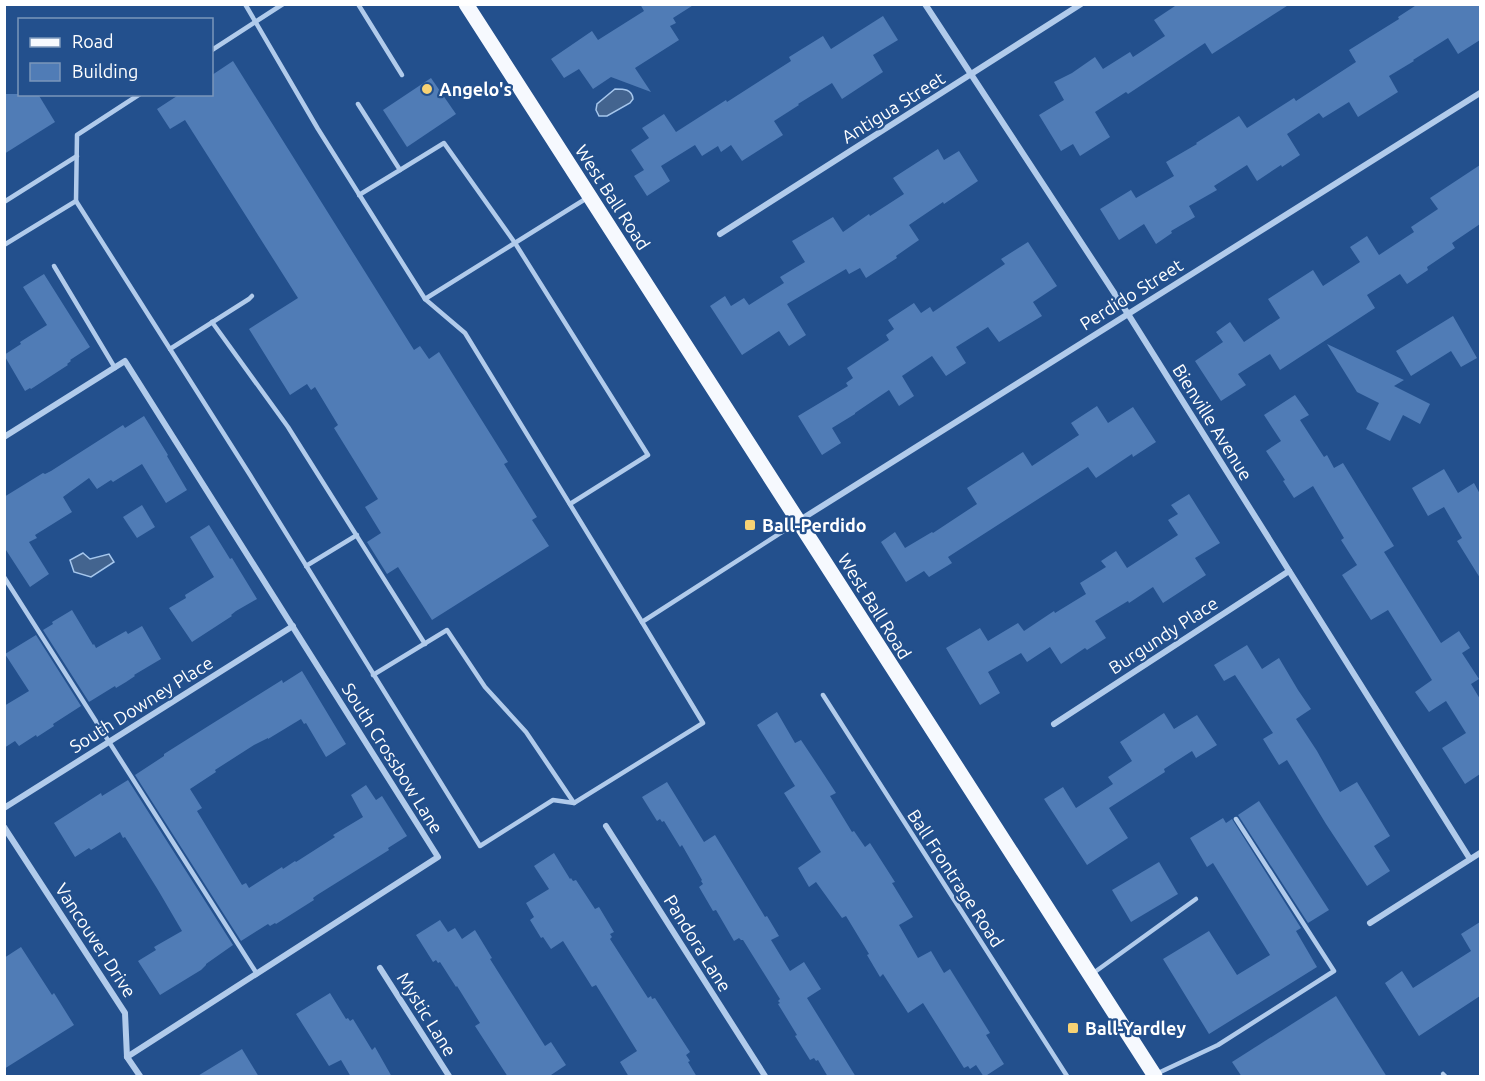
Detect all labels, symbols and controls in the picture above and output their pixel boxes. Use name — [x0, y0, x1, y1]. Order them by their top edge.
legend — [18, 18, 213, 96]
text: Road — [72, 31, 114, 51]
text: Building — [72, 61, 138, 81]
street label: Antigua Street — [838, 67, 948, 147]
place label: Angelo's — [439, 79, 512, 99]
marker: Angelo's — [420, 82, 434, 96]
street label: West Ball Road — [572, 141, 654, 253]
street label: Perdido Street — [1076, 254, 1186, 334]
street label: Bienville Avenue — [1169, 360, 1257, 484]
place label: Ball-Perdido — [762, 515, 867, 535]
marker: Ball-Perdido — [743, 518, 757, 532]
street label: West Ball Road — [834, 549, 916, 663]
street label: Burgundy Place — [1105, 592, 1221, 678]
street label: South Downey Place — [66, 652, 216, 756]
street label: South Crossbow Lane — [339, 679, 447, 837]
street label: Ball Frontrage Road — [904, 805, 1008, 951]
street label: Vancouver Drive — [52, 879, 140, 1001]
street label: Pandora Lane — [660, 891, 736, 995]
street label: Mystic Lane — [393, 969, 461, 1059]
place label: Ball-Yardley — [1085, 1018, 1186, 1038]
marker: Ball-Yardley — [1066, 1021, 1080, 1035]

